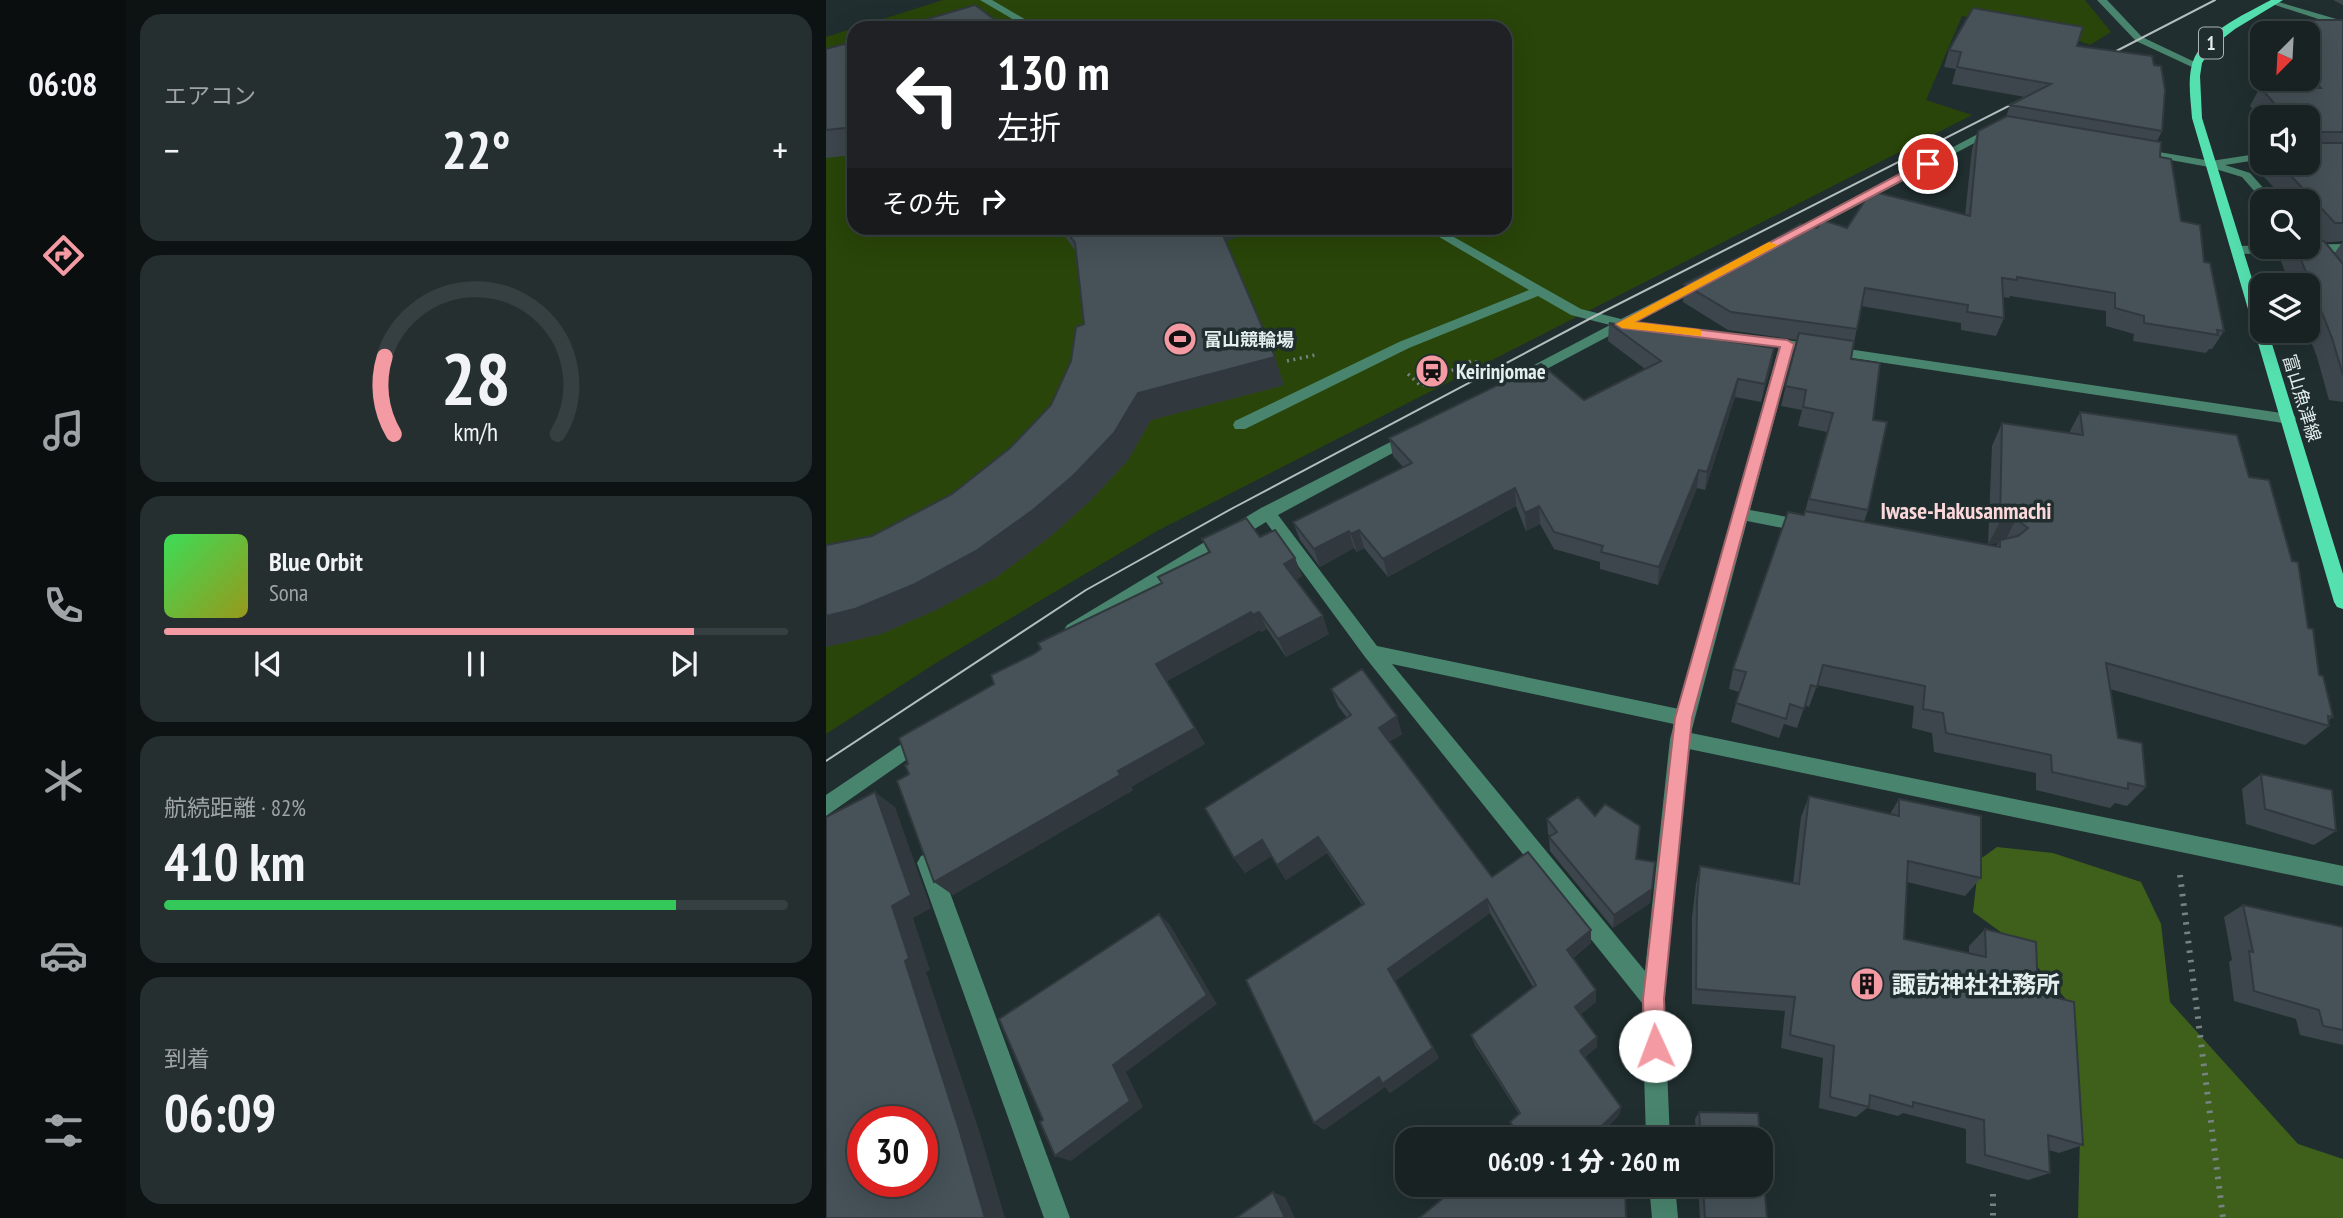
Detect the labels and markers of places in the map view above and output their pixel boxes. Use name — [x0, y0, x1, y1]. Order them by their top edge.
pin — [1898, 134, 1958, 194]
sports icon: 富山競輪場 — [1161, 320, 1199, 358]
place label: 富山競輪場 — [1204, 328, 1294, 351]
station icon: Keirinjomae — [1413, 352, 1451, 390]
place label: Keirinjomae — [1456, 358, 1546, 385]
building icon: 諏訪神社社務所 — [1848, 965, 1886, 1003]
place label: 諏訪神社社務所 — [1892, 969, 2060, 1000]

